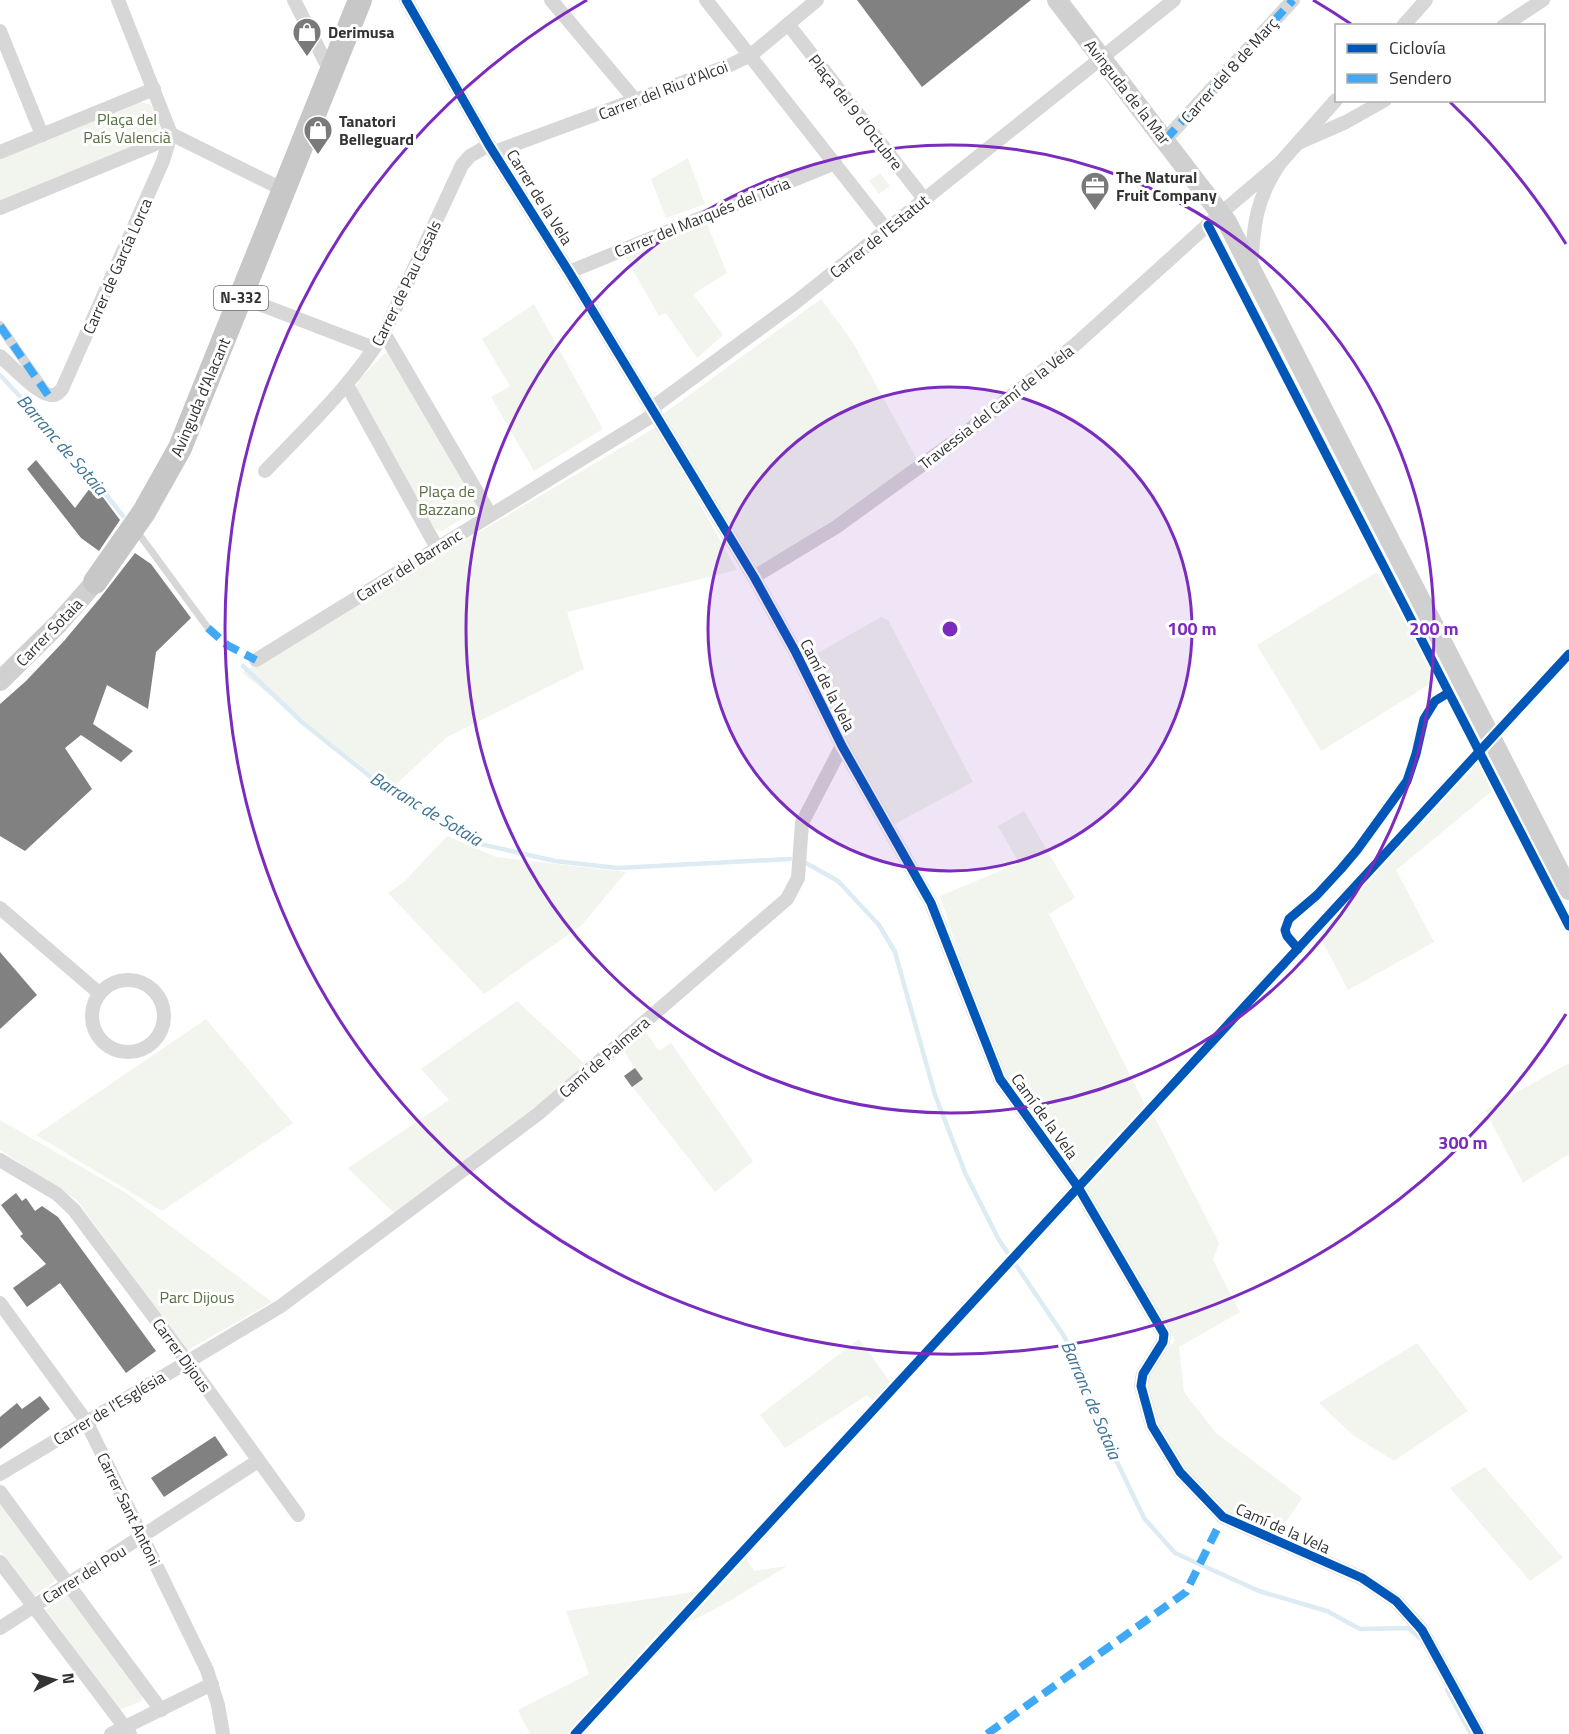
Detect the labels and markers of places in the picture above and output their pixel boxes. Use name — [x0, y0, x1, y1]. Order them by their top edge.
shop icon: Derimusa — [291, 16, 323, 58]
place label: Derimusa — [328, 20, 394, 44]
place label: Tanatori Belleguard — [339, 109, 414, 151]
shop icon: Tanatori Belleguard — [302, 114, 334, 156]
place label: The Natural Fruit Company — [1116, 165, 1217, 207]
office icon: The Natural Fruit Company — [1079, 170, 1111, 212]
centre of rings — [940, 619, 960, 639]

